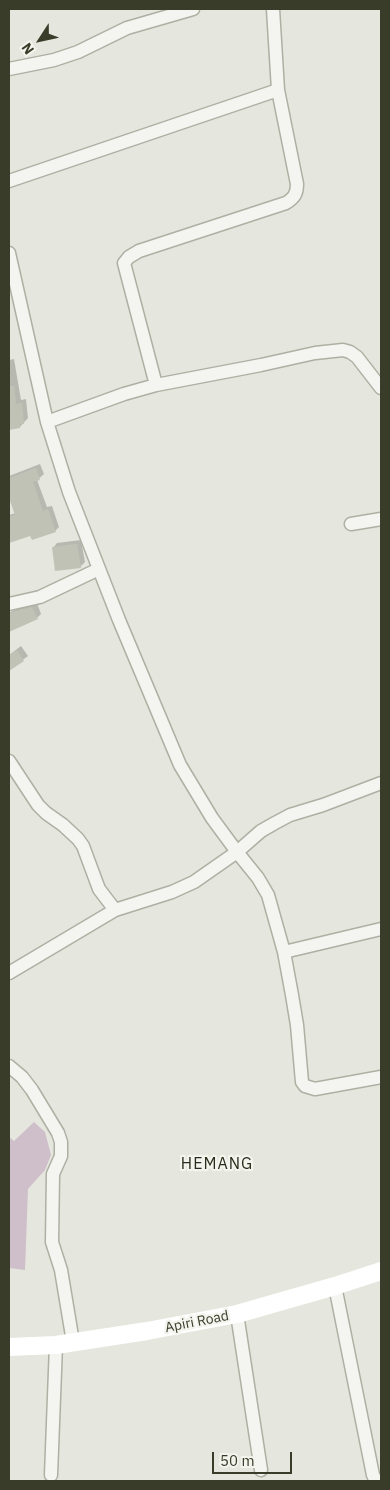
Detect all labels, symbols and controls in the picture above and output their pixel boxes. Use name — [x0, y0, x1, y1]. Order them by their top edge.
north arrow — [15, 15, 65, 65]
text: N — [17, 39, 38, 58]
district label: HEMANG — [180, 1154, 254, 1174]
street label: Apiri Road — [164, 1308, 230, 1336]
scale bar — [215, 1442, 295, 1474]
text: 50 m — [220, 1451, 255, 1470]

